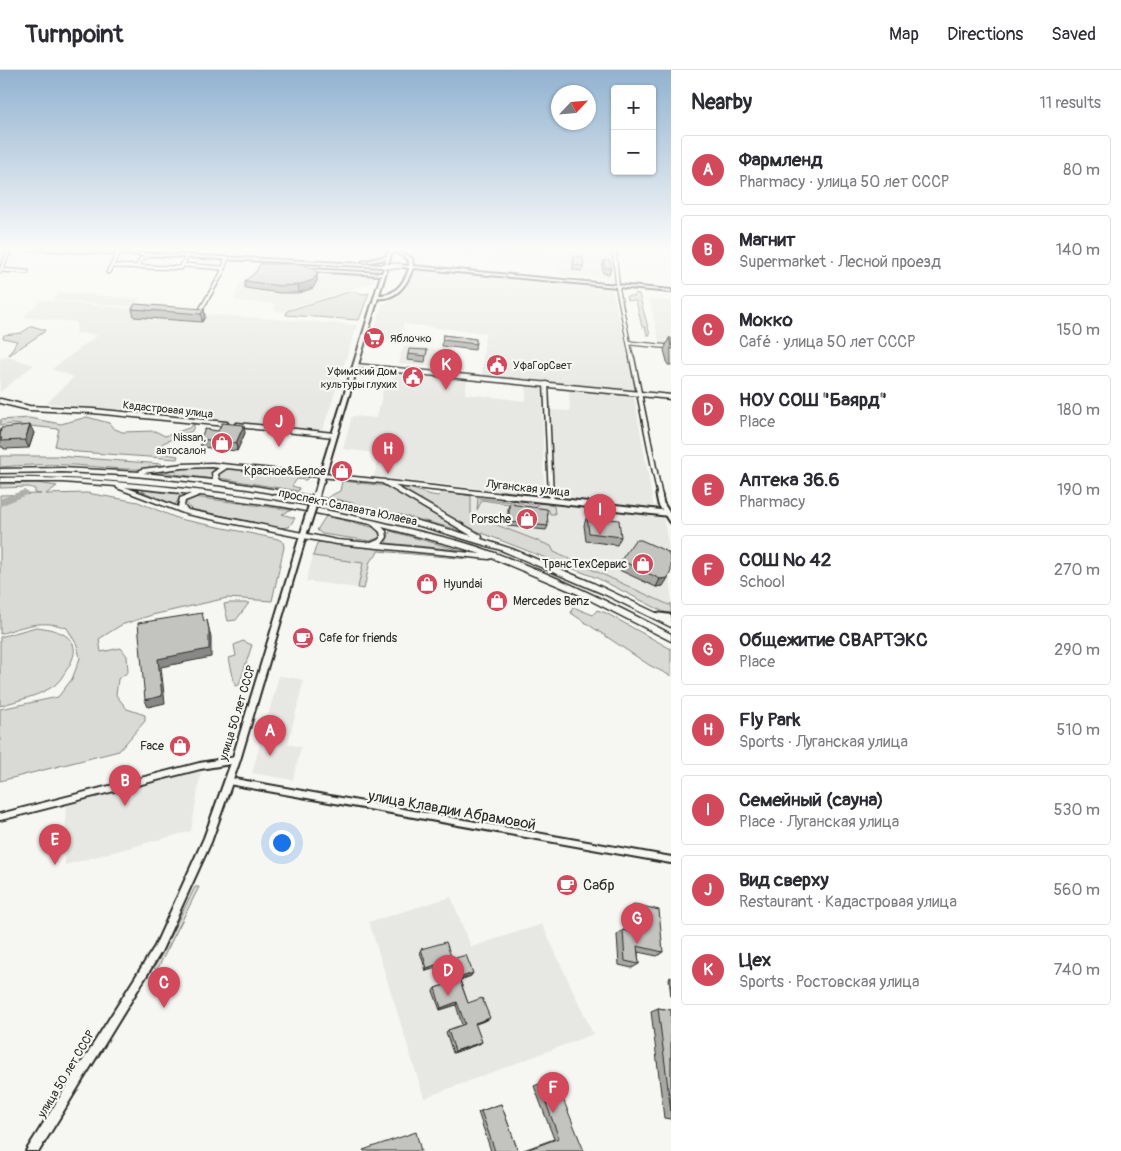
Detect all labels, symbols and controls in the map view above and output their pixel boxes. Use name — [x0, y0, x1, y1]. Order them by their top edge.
text: Turnpoint — [25, 20, 123, 49]
text: Map — [889, 23, 919, 46]
text: Directions — [947, 23, 1023, 46]
text: Saved — [1051, 23, 1096, 46]
north arrow — [551, 85, 596, 130]
map controls — [611, 85, 656, 175]
button: + — [611, 85, 656, 130]
text: Nearby — [691, 89, 752, 116]
text: 11 results — [1039, 93, 1101, 113]
button: − — [611, 130, 656, 175]
text: Фармленд — [739, 148, 822, 172]
text: A — [703, 160, 713, 180]
text: 80 m — [1063, 160, 1100, 180]
text: Pharmacy · улица 50 лет СССР — [739, 172, 949, 192]
text: Магнит — [739, 228, 795, 252]
text: B — [703, 240, 713, 260]
text: 140 m — [1056, 240, 1100, 260]
text: Supermarket · Лесной проезд — [739, 252, 941, 272]
text: Мокко — [739, 308, 793, 332]
text: C — [703, 320, 713, 340]
text: 150 m — [1056, 320, 1100, 340]
supermarket icon: Яблочко — [362, 326, 386, 350]
place label: Яблочко — [390, 332, 432, 345]
text: Café · улица 50 лет СССР — [739, 332, 915, 352]
pin: K — [430, 349, 462, 390]
public building icon: УфаГорСвет — [485, 353, 509, 377]
place label: УфаГорСвет — [513, 359, 572, 372]
place label: Уфимский Дом культуры глухих — [321, 365, 397, 391]
public building icon: Уфимский Дом культуры глухих — [401, 365, 425, 389]
text: НОУ СОШ "Баярд" — [739, 388, 887, 412]
street label: Кадастровая улица — [122, 398, 214, 421]
text: D — [703, 400, 713, 420]
text: 180 m — [1057, 400, 1100, 420]
pin: J — [263, 406, 295, 447]
text: Place — [739, 412, 775, 432]
place label: Nissan, автосалон — [156, 431, 206, 457]
shop icon: Nissan, автосалон — [210, 431, 234, 455]
pin: H — [372, 433, 404, 474]
shop icon: Красное&Белое — [330, 459, 354, 483]
place label: Красное&Белое — [244, 464, 326, 479]
text: Аптека 36.6 — [739, 468, 840, 492]
street label: Луганская улица — [484, 477, 571, 500]
text: E — [704, 480, 712, 500]
text: 190 m — [1057, 480, 1100, 500]
street label: проспект Салавата Юлаева — [277, 485, 419, 530]
text: Pharmacy — [739, 492, 805, 512]
pin: I — [584, 494, 616, 535]
shop icon: Porsche — [515, 507, 539, 531]
place label: Porsche — [471, 512, 511, 527]
text: СОШ № 42 — [739, 548, 831, 572]
shop icon: ТрансТехСервис — [631, 552, 655, 576]
place label: ТрансТехСервис — [542, 557, 627, 572]
text: F — [703, 560, 713, 580]
text: 270 m — [1054, 560, 1100, 580]
shop icon: Hyundai — [415, 572, 439, 596]
text: School — [739, 572, 785, 592]
place label: Hyundai — [443, 577, 482, 592]
shop icon: Mercedes Benz — [485, 589, 509, 613]
place label: Mercedes Benz — [513, 594, 589, 609]
cafe icon: Cafe for friends — [291, 626, 315, 650]
text: Общежитие СВАРТЭКС — [739, 628, 928, 652]
place label: Cafe for friends — [319, 631, 398, 646]
text: G — [703, 640, 713, 660]
text: 290 m — [1054, 640, 1100, 660]
text: Place — [739, 652, 775, 672]
street label: улица 50 лет СССР — [216, 664, 259, 764]
text: Fly Park — [739, 708, 800, 732]
pin: A — [254, 715, 286, 756]
text: H — [703, 720, 713, 740]
text: 510 m — [1056, 720, 1100, 740]
text: Sports · Луганская улица — [739, 732, 908, 752]
shop icon: Face — [168, 734, 192, 758]
place label: Face — [140, 739, 164, 754]
pin: B — [109, 765, 141, 806]
street label: улица Клавдии Абрамовой — [366, 786, 537, 835]
text: Семейный (сауна) — [739, 788, 884, 812]
text: I — [706, 800, 710, 820]
text: 530 m — [1054, 800, 1100, 820]
text: Place · Луганская улица — [739, 812, 899, 832]
pin: E — [39, 824, 71, 865]
your location — [269, 830, 295, 856]
text: Вид сверху — [739, 868, 829, 892]
cafe icon: Сабр — [555, 873, 579, 897]
place label: Сабр — [583, 876, 614, 895]
text: J — [704, 880, 712, 900]
text: 560 m — [1053, 880, 1100, 900]
text: Restaurant · Кадастровая улица — [739, 892, 957, 912]
pin: G — [621, 903, 653, 944]
text: Цех — [739, 948, 771, 972]
pin: D — [432, 955, 464, 996]
text: K — [703, 960, 713, 980]
text: 740 m — [1054, 960, 1100, 980]
pin: C — [148, 967, 180, 1008]
text: Sports · Ростовская улица — [739, 972, 919, 992]
street label: улица 50 лет СССР — [34, 1028, 98, 1121]
pin: F — [537, 1072, 569, 1113]

